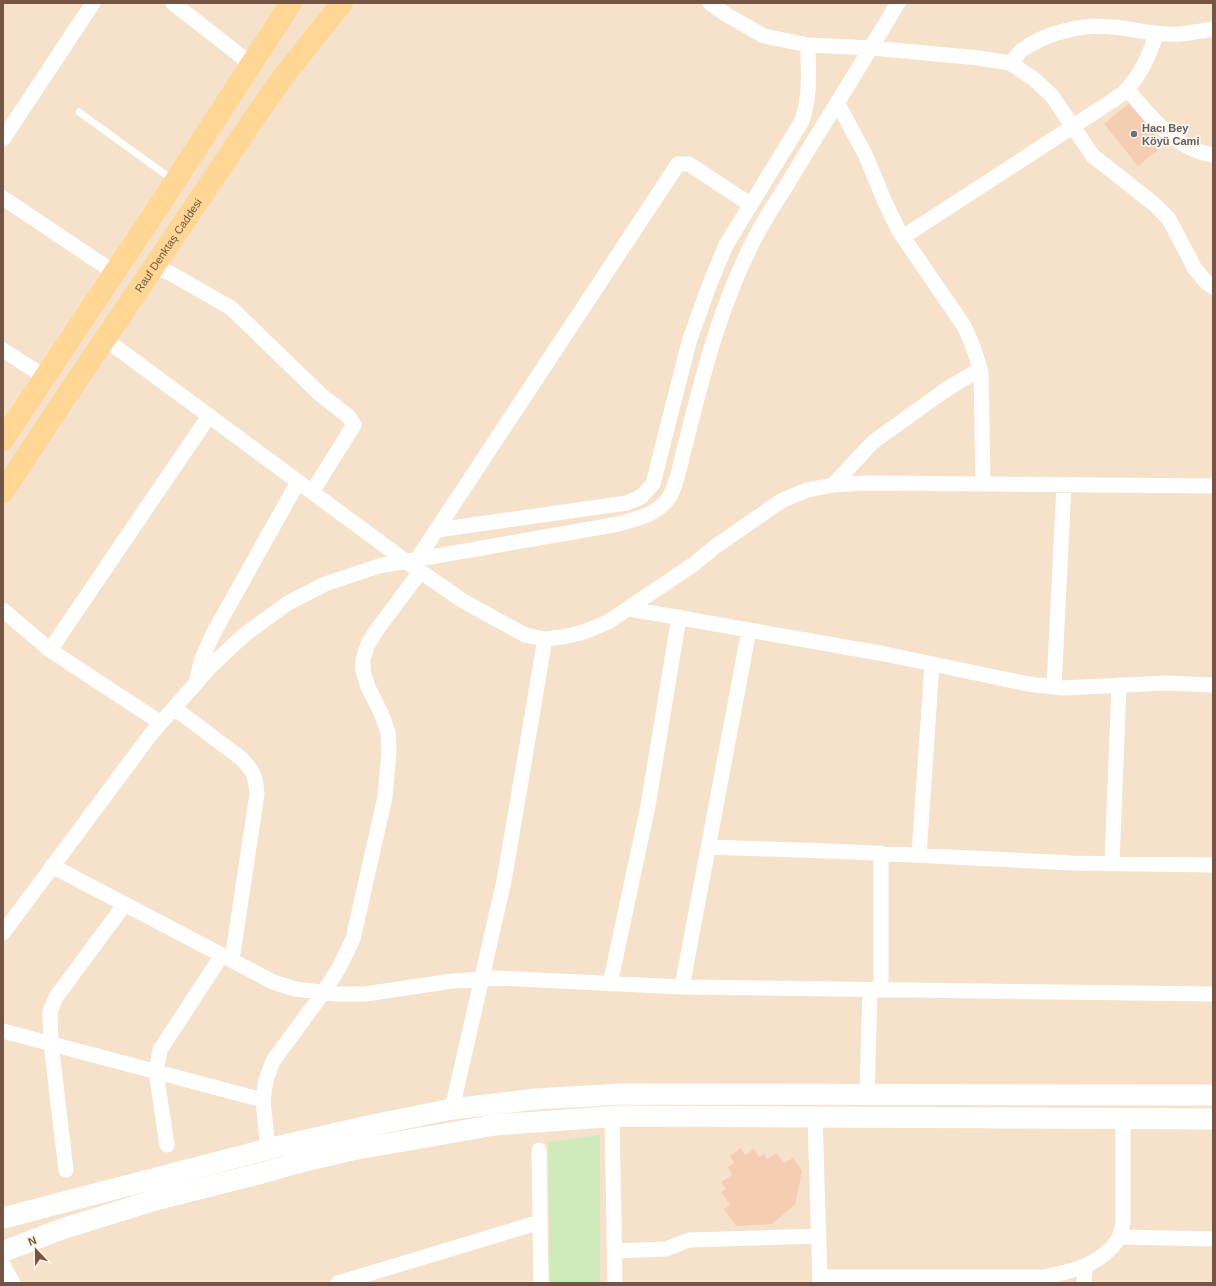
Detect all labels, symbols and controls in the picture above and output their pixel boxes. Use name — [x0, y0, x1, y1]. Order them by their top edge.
place label: Hacı Bey Köyü Cami — [1142, 122, 1199, 147]
marker: Hacı Bey Köyü Cami — [1129, 129, 1139, 139]
street label: Rauf Denktaş Caddesi — [132, 196, 204, 294]
north arrow — [16, 1230, 56, 1270]
text: N — [26, 1234, 38, 1248]

